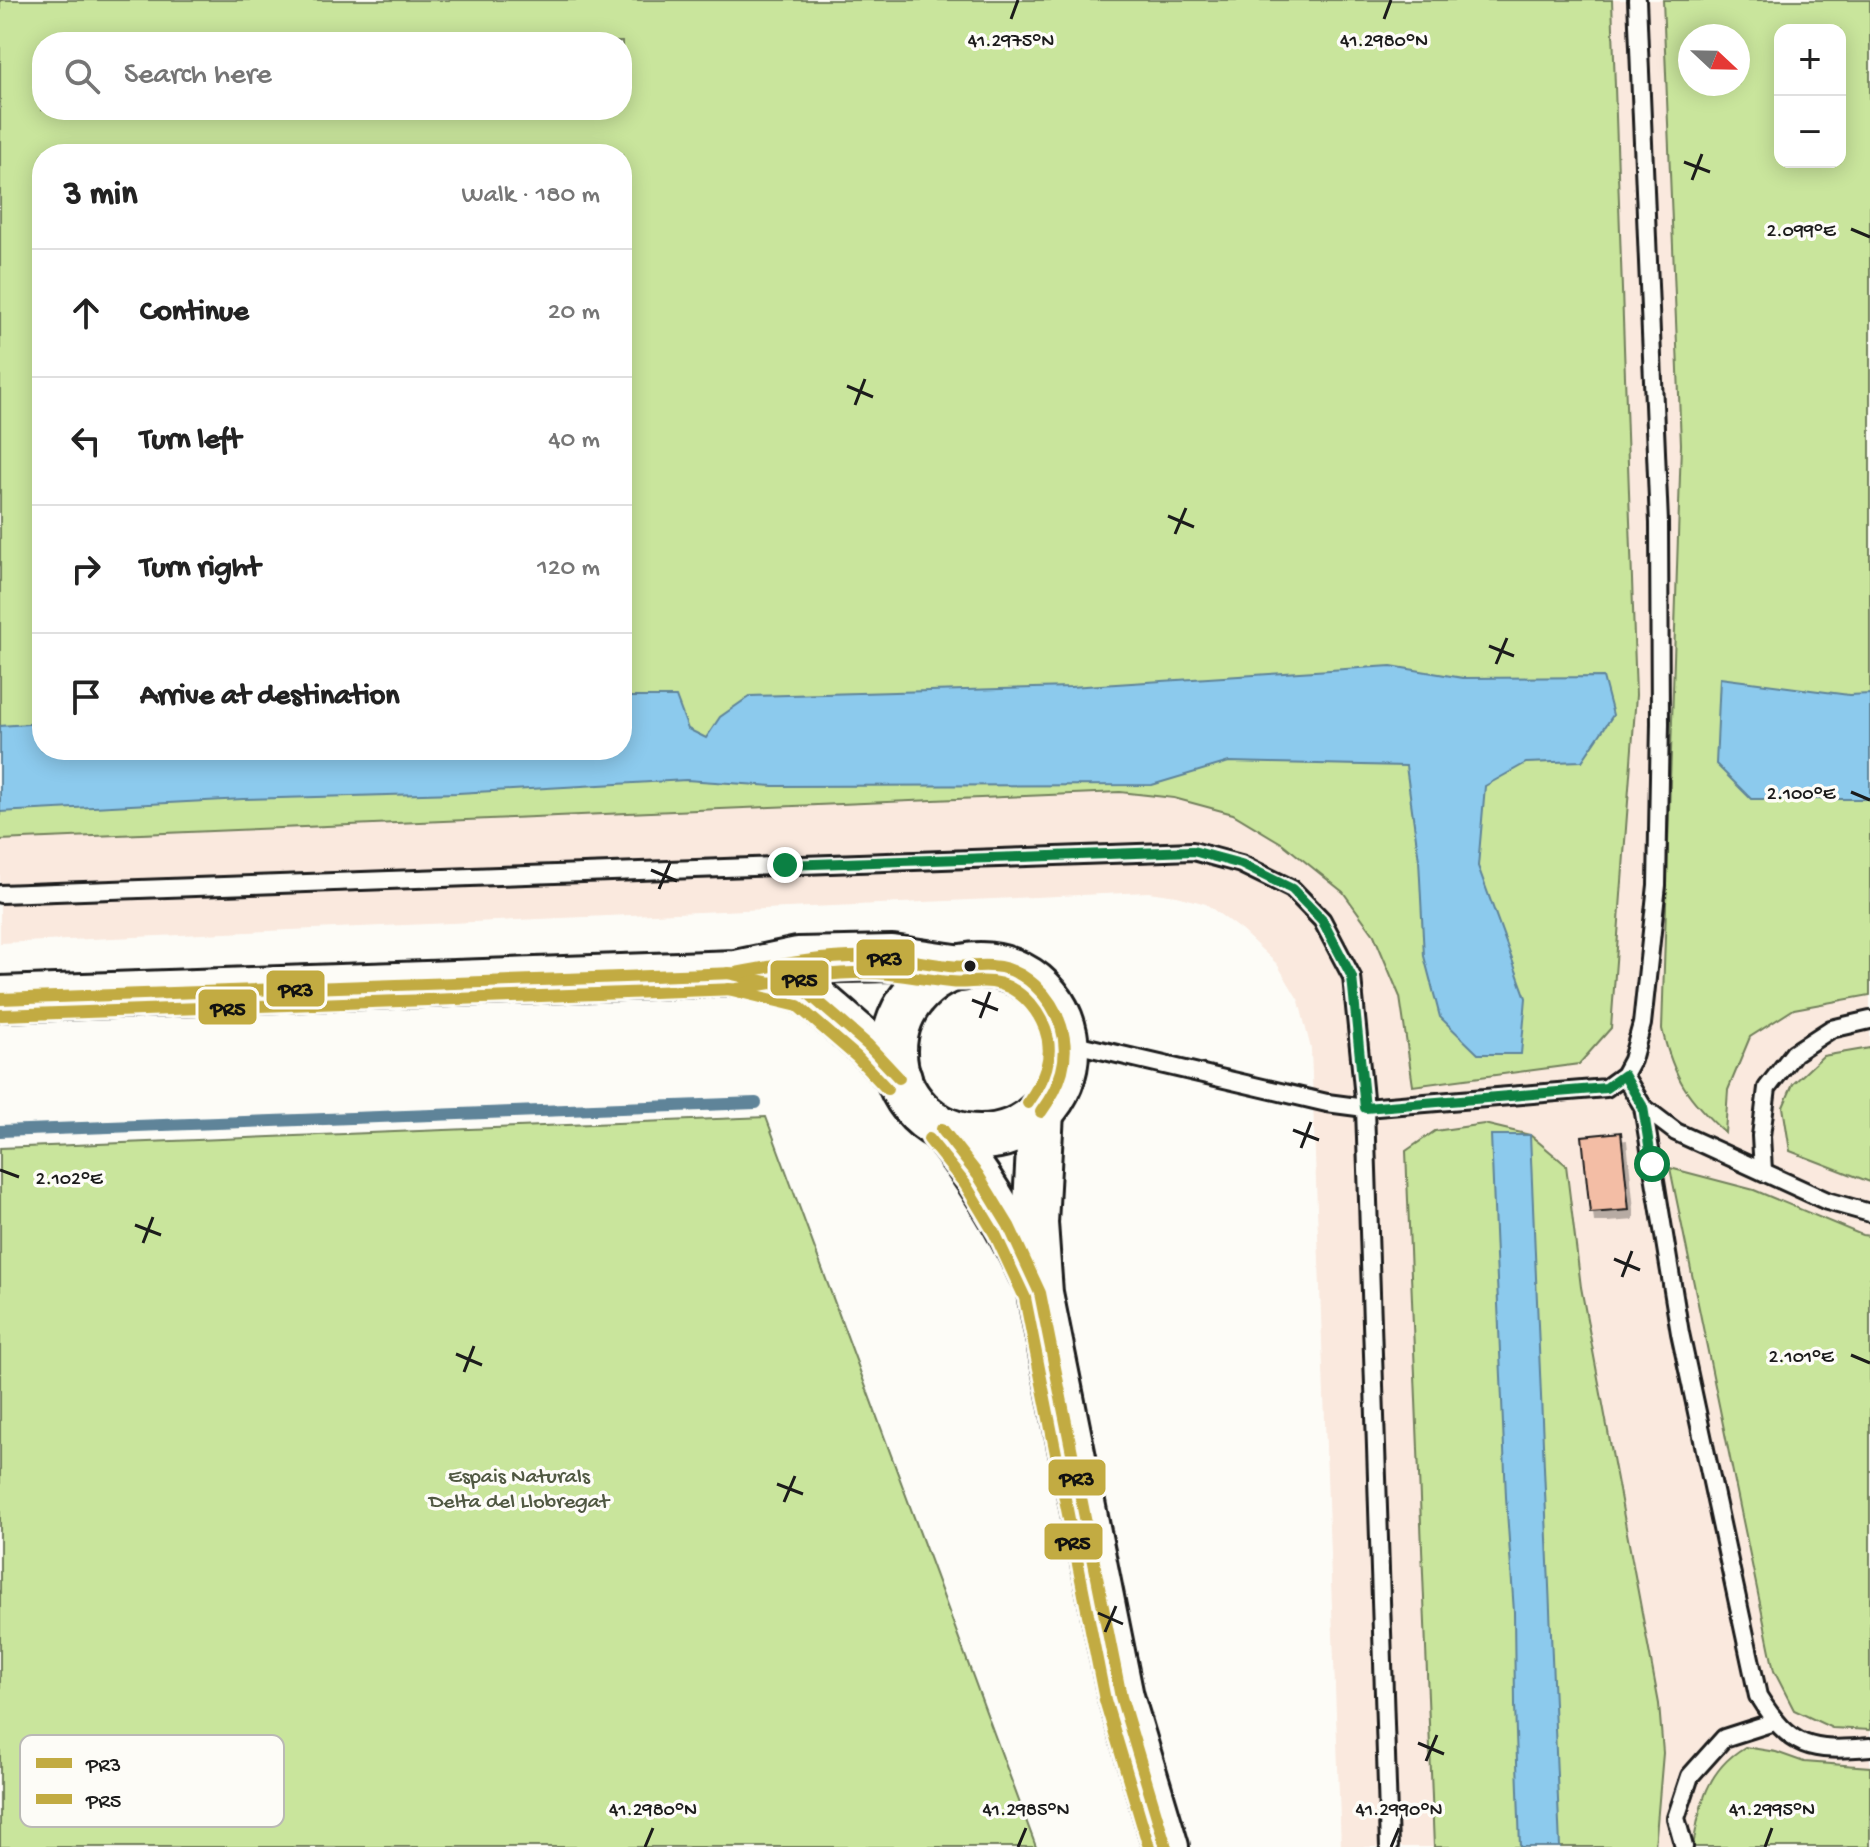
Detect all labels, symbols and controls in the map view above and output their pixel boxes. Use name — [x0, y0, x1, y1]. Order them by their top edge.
north arrow — [1678, 24, 1750, 96]
map controls — [1774, 24, 1846, 168]
button: + — [1774, 24, 1846, 96]
text: 41.2975°N — [968, 31, 1054, 54]
text: 41.2980°N — [1340, 31, 1428, 54]
search box — [32, 32, 632, 120]
icon: search — [60, 54, 104, 98]
text: Search here — [124, 59, 272, 94]
button: − — [1774, 96, 1846, 168]
text: 3 min — [64, 176, 137, 216]
text: Walk · 180 m — [462, 181, 600, 212]
text: 2.099°E — [1767, 221, 1837, 244]
icon: ahead — [64, 291, 108, 335]
text: Continue — [140, 296, 249, 331]
text: 20 m — [548, 298, 600, 329]
icon: left — [64, 419, 108, 463]
text: Turn left — [140, 424, 241, 459]
text: 40 m — [548, 426, 600, 457]
icon: right — [64, 547, 108, 591]
text: Turn right — [140, 552, 260, 587]
text: 120 m — [537, 554, 600, 585]
icon: arrive — [64, 675, 108, 719]
text: Arrive at destination — [140, 680, 400, 715]
text: 2.100°E — [1767, 784, 1837, 807]
route end — [767, 847, 803, 883]
line badge: PR3 — [855, 938, 916, 977]
text: PR3 — [866, 948, 903, 974]
unlabelled marker — [962, 958, 978, 974]
line badge: PR5 — [769, 959, 830, 997]
line badge: PR3 — [265, 969, 326, 1008]
text: PR5 — [781, 969, 818, 995]
text: PR3 — [277, 979, 314, 1005]
line badge: PR5 — [197, 988, 258, 1026]
text: PR5 — [209, 998, 246, 1024]
route start — [1634, 1146, 1670, 1182]
text: 2.102°E — [36, 1169, 104, 1192]
text: 2.101°E — [1768, 1347, 1835, 1370]
line badge: PR3 — [1047, 1458, 1107, 1497]
park label: Espais Naturals Delta del Llobregat — [427, 1465, 611, 1516]
text: PR3 — [1058, 1468, 1095, 1494]
line badge: PR5 — [1043, 1522, 1104, 1561]
text: PR5 — [1054, 1532, 1091, 1558]
legend — [20, 1735, 284, 1827]
text: PR3 — [85, 1754, 121, 1780]
text: PR5 — [85, 1790, 121, 1816]
text: 41.2980°N — [609, 1800, 697, 1823]
text: 41.2985°N — [982, 1800, 1070, 1823]
text: 41.2990°N — [1355, 1800, 1443, 1823]
text: 41.2995°N — [1729, 1800, 1815, 1823]

